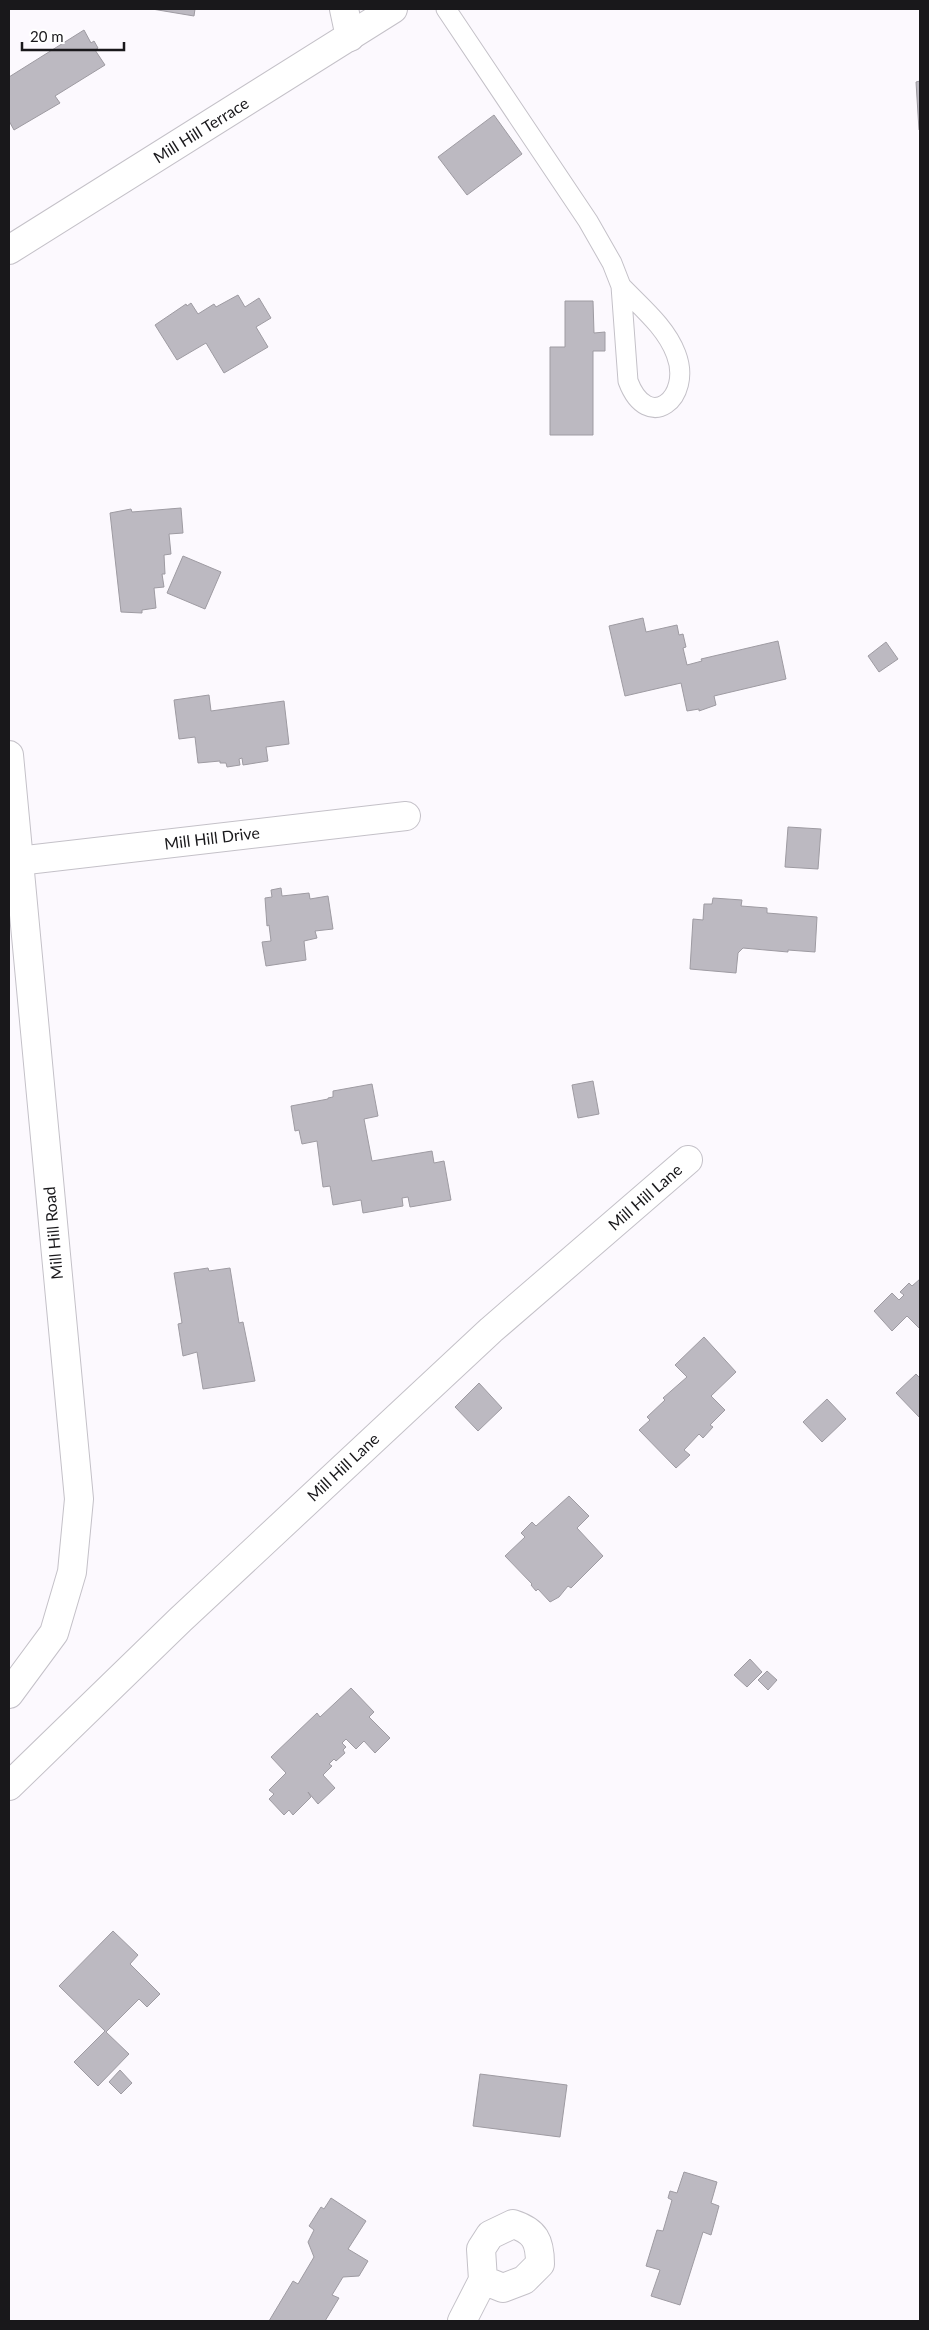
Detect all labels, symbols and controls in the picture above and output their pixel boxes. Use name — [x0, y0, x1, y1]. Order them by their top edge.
scale bar — [22, 20, 125, 52]
text: 20 m — [30, 27, 64, 45]
street label: Mill Hill Terrace — [150, 93, 252, 166]
street label: Mill Hill Drive — [163, 822, 261, 853]
street label: Mill Hill Lane — [604, 1159, 685, 1234]
street label: Mill Hill Road — [39, 1186, 66, 1280]
street label: Mill Hill Lane — [303, 1429, 383, 1505]

